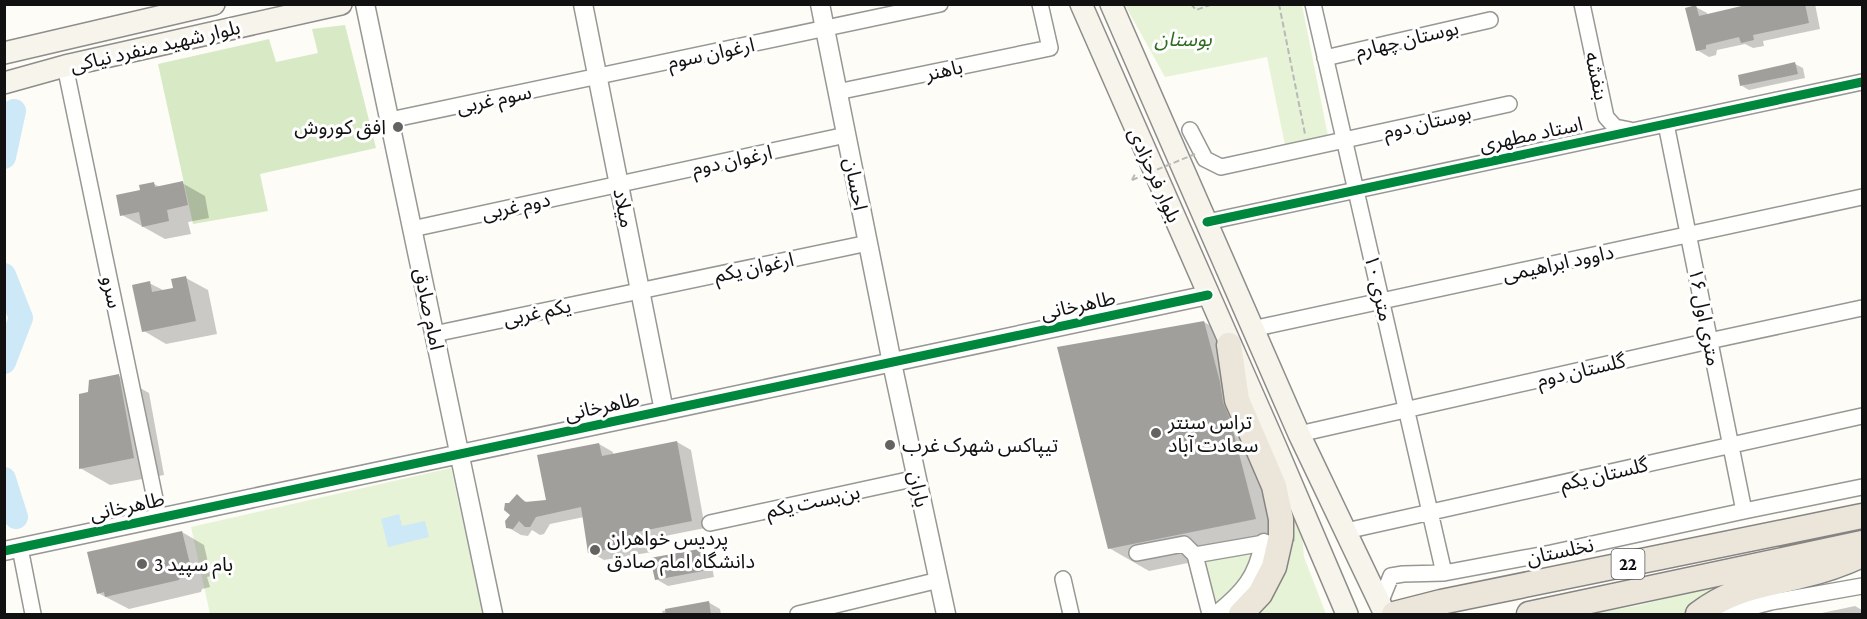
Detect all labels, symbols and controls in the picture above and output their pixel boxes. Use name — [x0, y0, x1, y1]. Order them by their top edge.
street label: بلوار شهید منفرد نیاکی — [68, 16, 242, 77]
street label: بوستان چهارم — [1353, 16, 1462, 65]
park label: بوستان — [1154, 28, 1212, 51]
street label: ارغوان سوم — [666, 33, 757, 77]
street label: بنفشه — [1581, 50, 1613, 102]
street label: باهنر — [922, 55, 965, 86]
street label: سوم غربی — [455, 80, 534, 122]
street label: بوستان دوم — [1381, 101, 1474, 147]
street label: استاد مطهری — [1477, 112, 1585, 157]
place label: افق کوروش — [294, 116, 386, 140]
marker: افق کوروش — [391, 120, 405, 134]
street label: بلوار فرحزادی — [1123, 124, 1186, 226]
street label: ارغوان دوم — [690, 141, 775, 183]
street label: احسان — [839, 156, 872, 212]
street label: میلاد — [609, 187, 639, 229]
street label: دوم غربی — [480, 188, 553, 228]
street label: داوود ابراهیمی — [1500, 240, 1616, 286]
street label: ارغوان یکم — [712, 248, 797, 290]
street label: ۱۰ متری — [1360, 253, 1397, 324]
street label: امام صادق — [406, 266, 448, 353]
street label: ۱۶ متری اول — [1684, 266, 1725, 368]
street label: سرو — [97, 274, 126, 310]
street label: طاهرخانی — [1039, 286, 1118, 325]
street label: یکم غربی — [501, 294, 574, 334]
street label: گلستان دوم — [1535, 349, 1629, 395]
street label: طاهرخانی — [563, 387, 642, 426]
place label: تراس سنتر سعادت آباد — [1167, 411, 1259, 456]
marker: تراس سنتر سعادت آباد — [1149, 426, 1163, 440]
place label: تیپاکس شهرک غرب — [902, 434, 1058, 458]
marker: تیپاکس شهرک غرب — [883, 438, 897, 452]
street label: گلستان یکم — [1558, 453, 1652, 499]
street label: باران — [903, 469, 934, 509]
street label: بن‌بست یکم — [764, 480, 863, 526]
street label: طاهرخانی — [88, 487, 167, 526]
place label: پردیس خواهران دانشگاه امام صادق — [607, 527, 755, 576]
street label: نخلستان — [1524, 533, 1596, 570]
marker: پردیس خواهران دانشگاه امام صادق — [588, 543, 602, 557]
road number: 22 — [1612, 549, 1644, 579]
place label: بام سپید 3 — [154, 553, 233, 579]
marker: بام سپید 3 — [135, 557, 149, 571]

